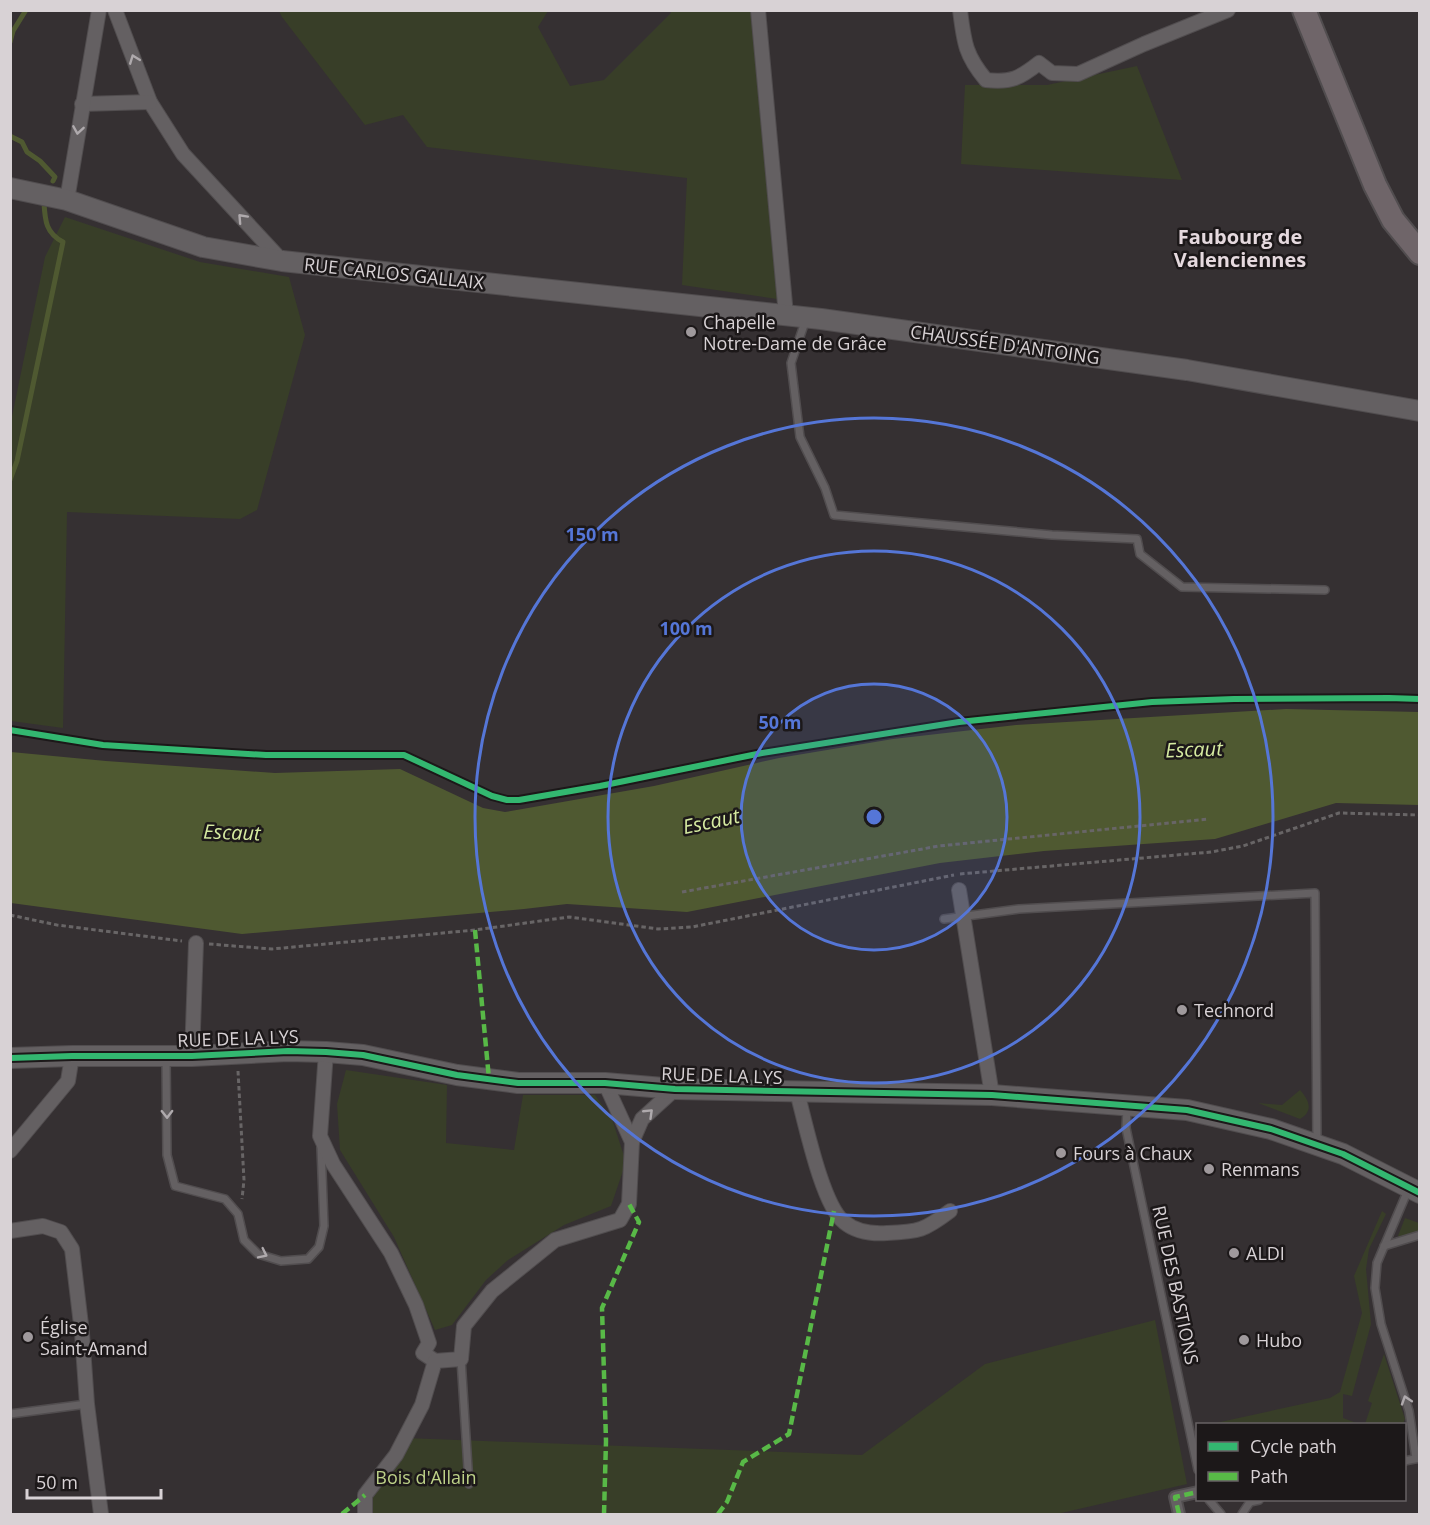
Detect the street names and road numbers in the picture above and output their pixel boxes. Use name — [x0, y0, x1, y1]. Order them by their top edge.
street label: RUE CARLOS GALLAIX — [303, 252, 486, 294]
street label: CHAUSSÉE D'ANTOING — [909, 319, 1101, 369]
street label: RUE DE LA LYS — [177, 1024, 299, 1052]
street label: RUE DE LA LYS — [661, 1061, 783, 1089]
street label: RUE DES BASTIONS — [1147, 1203, 1205, 1367]

